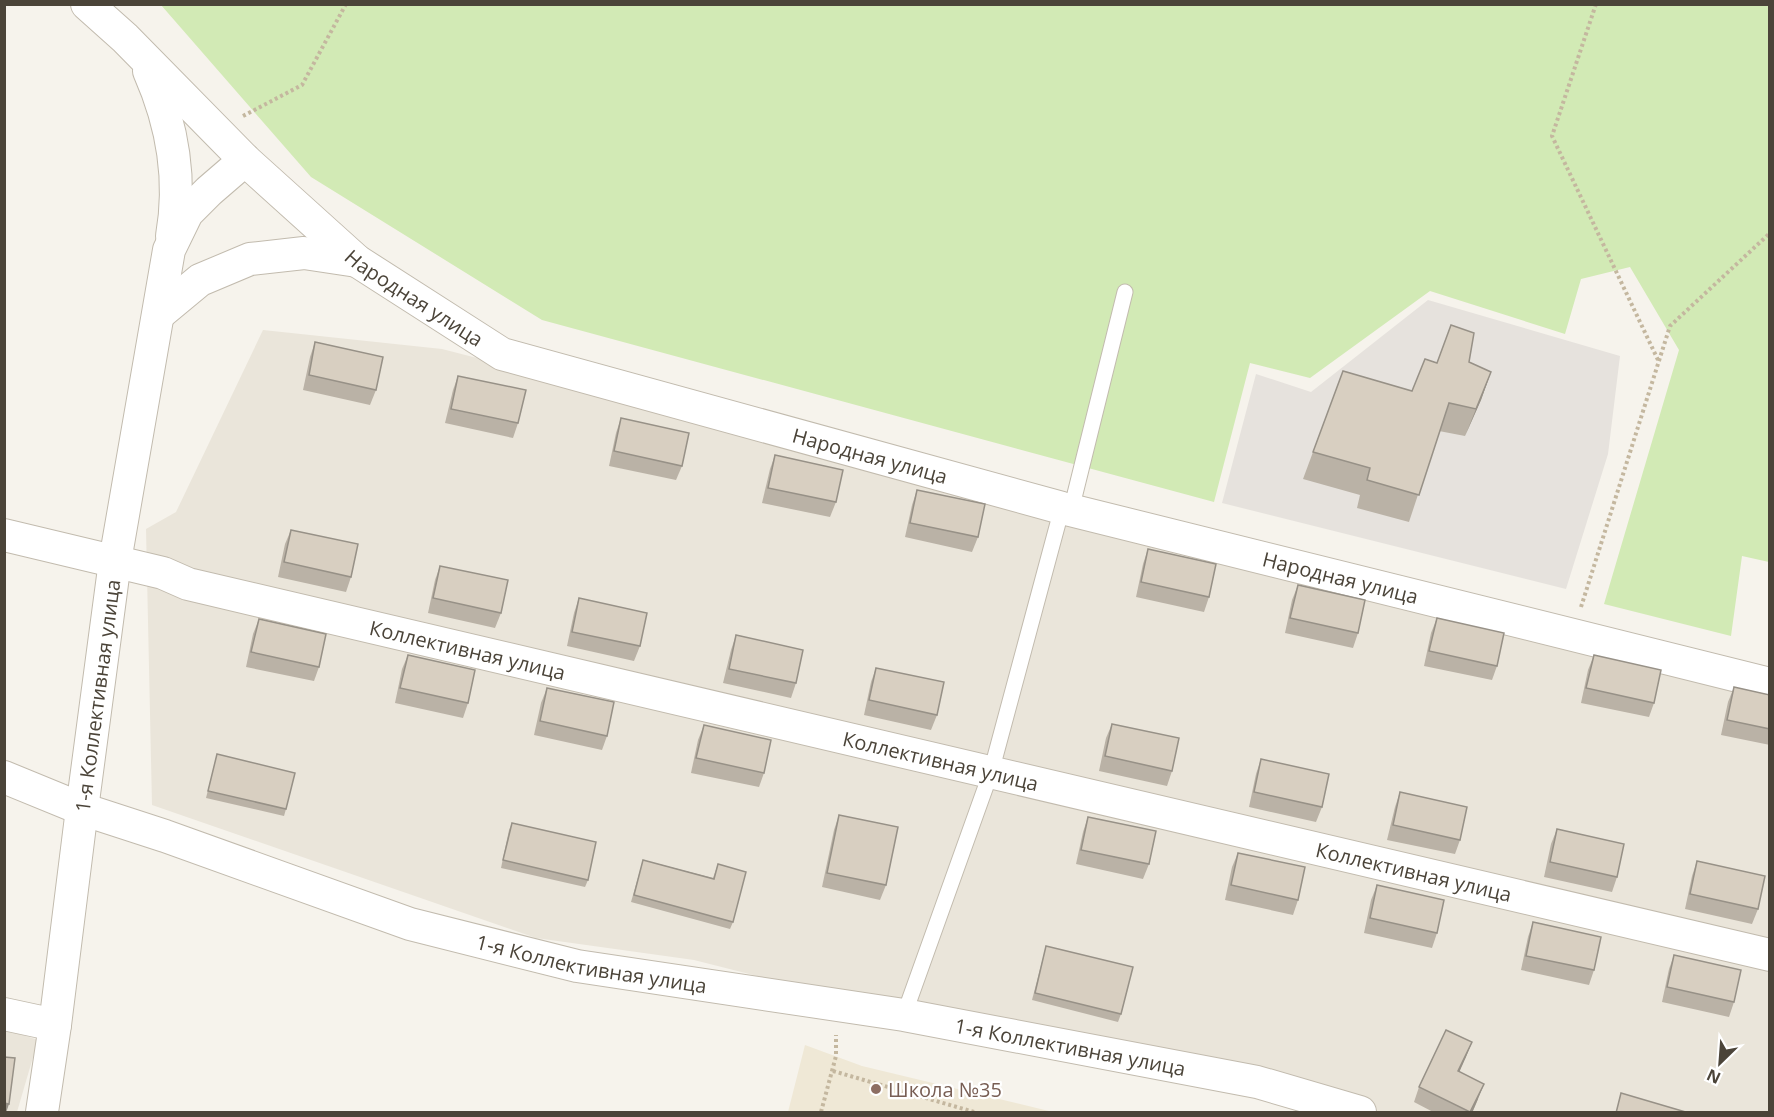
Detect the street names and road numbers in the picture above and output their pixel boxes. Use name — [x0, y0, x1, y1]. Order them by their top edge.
street label: Народная улица — [339, 243, 489, 352]
street label: Народная улица — [790, 421, 951, 489]
street label: Народная улица — [1260, 545, 1421, 610]
street label: 1-я Коллективная улица — [68, 578, 126, 814]
street label: Коллективная улица — [367, 614, 568, 686]
street label: Коллективная улица — [840, 725, 1041, 797]
street label: Коллективная улица — [1313, 835, 1515, 908]
street label: 1-я Коллективная улица — [474, 928, 709, 999]
street label: 1-я Коллективная улица — [953, 1011, 1188, 1082]

